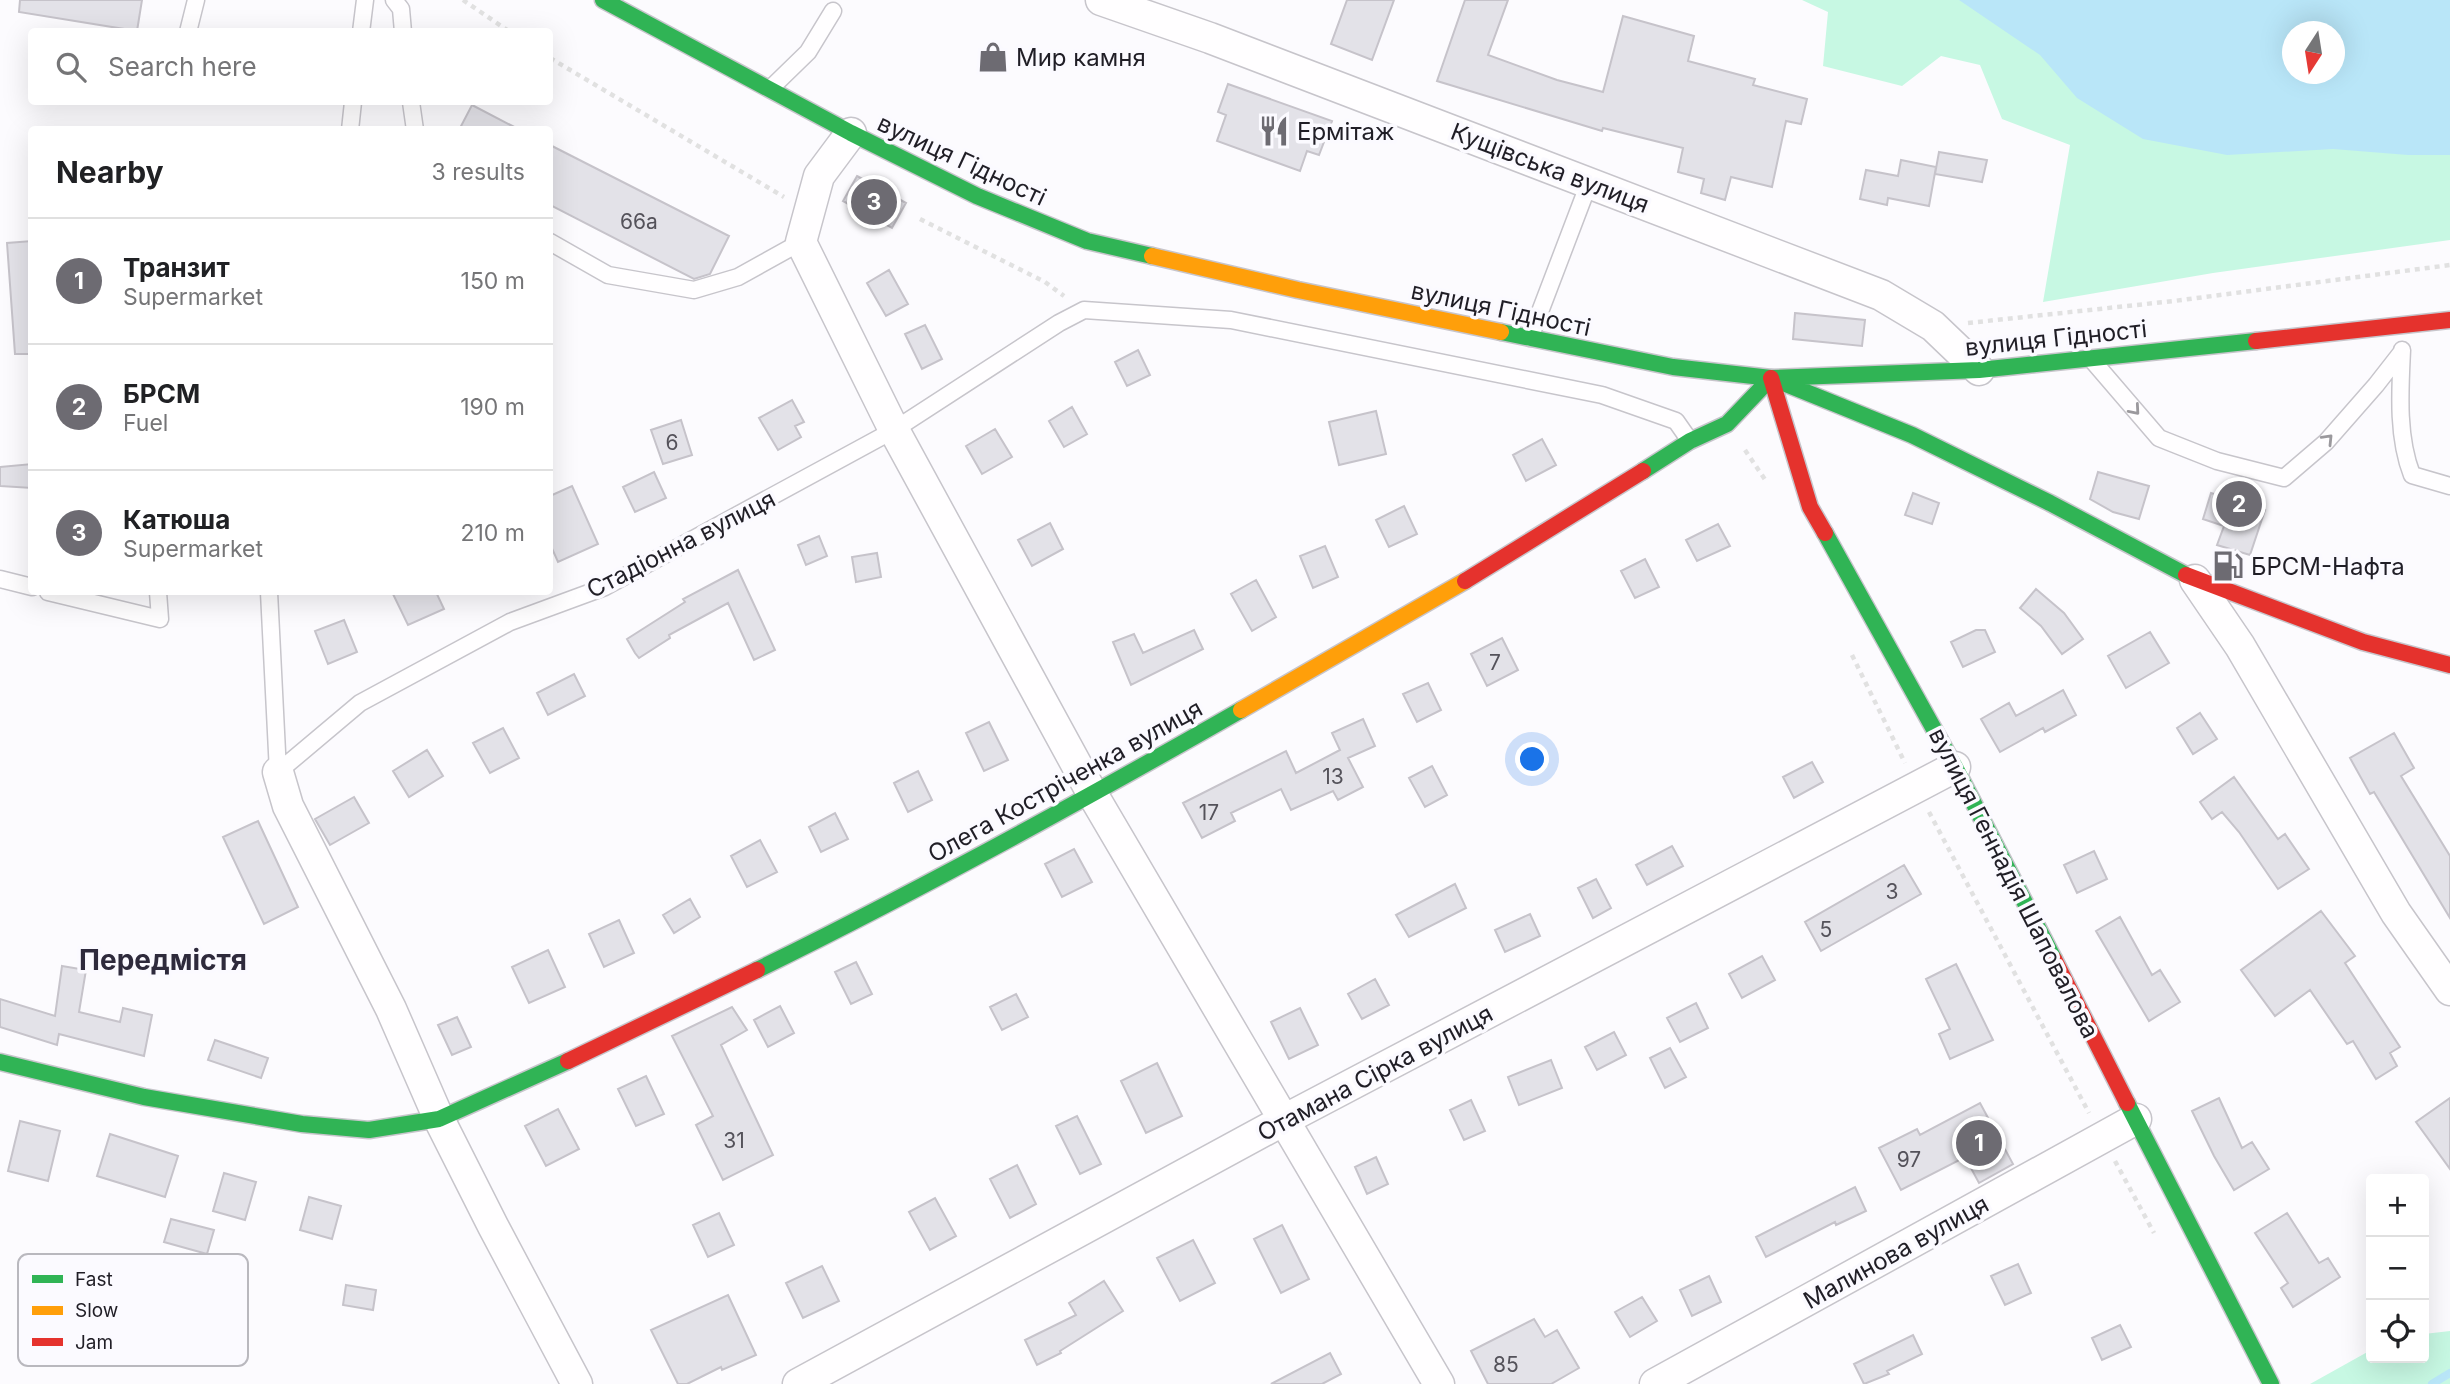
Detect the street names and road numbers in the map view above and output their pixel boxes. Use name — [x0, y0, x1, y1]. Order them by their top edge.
street label: вулиця Гідності — [873, 108, 1051, 212]
street label: Кущівська вулиця — [1447, 117, 1653, 219]
street label: вулиця Гідності — [1409, 276, 1593, 342]
street label: вулиця Гідності — [1964, 314, 2148, 362]
street label: Стадіонна вулиця — [582, 484, 780, 604]
street label: Олега Костріченка вулиця — [923, 693, 1207, 869]
street label: вулиця Геннадія Шаповалова — [1923, 723, 2105, 1043]
street label: Отамана Сірка вулиця — [1252, 999, 1498, 1147]
street label: Малинова вулиця — [1798, 1189, 1994, 1315]

